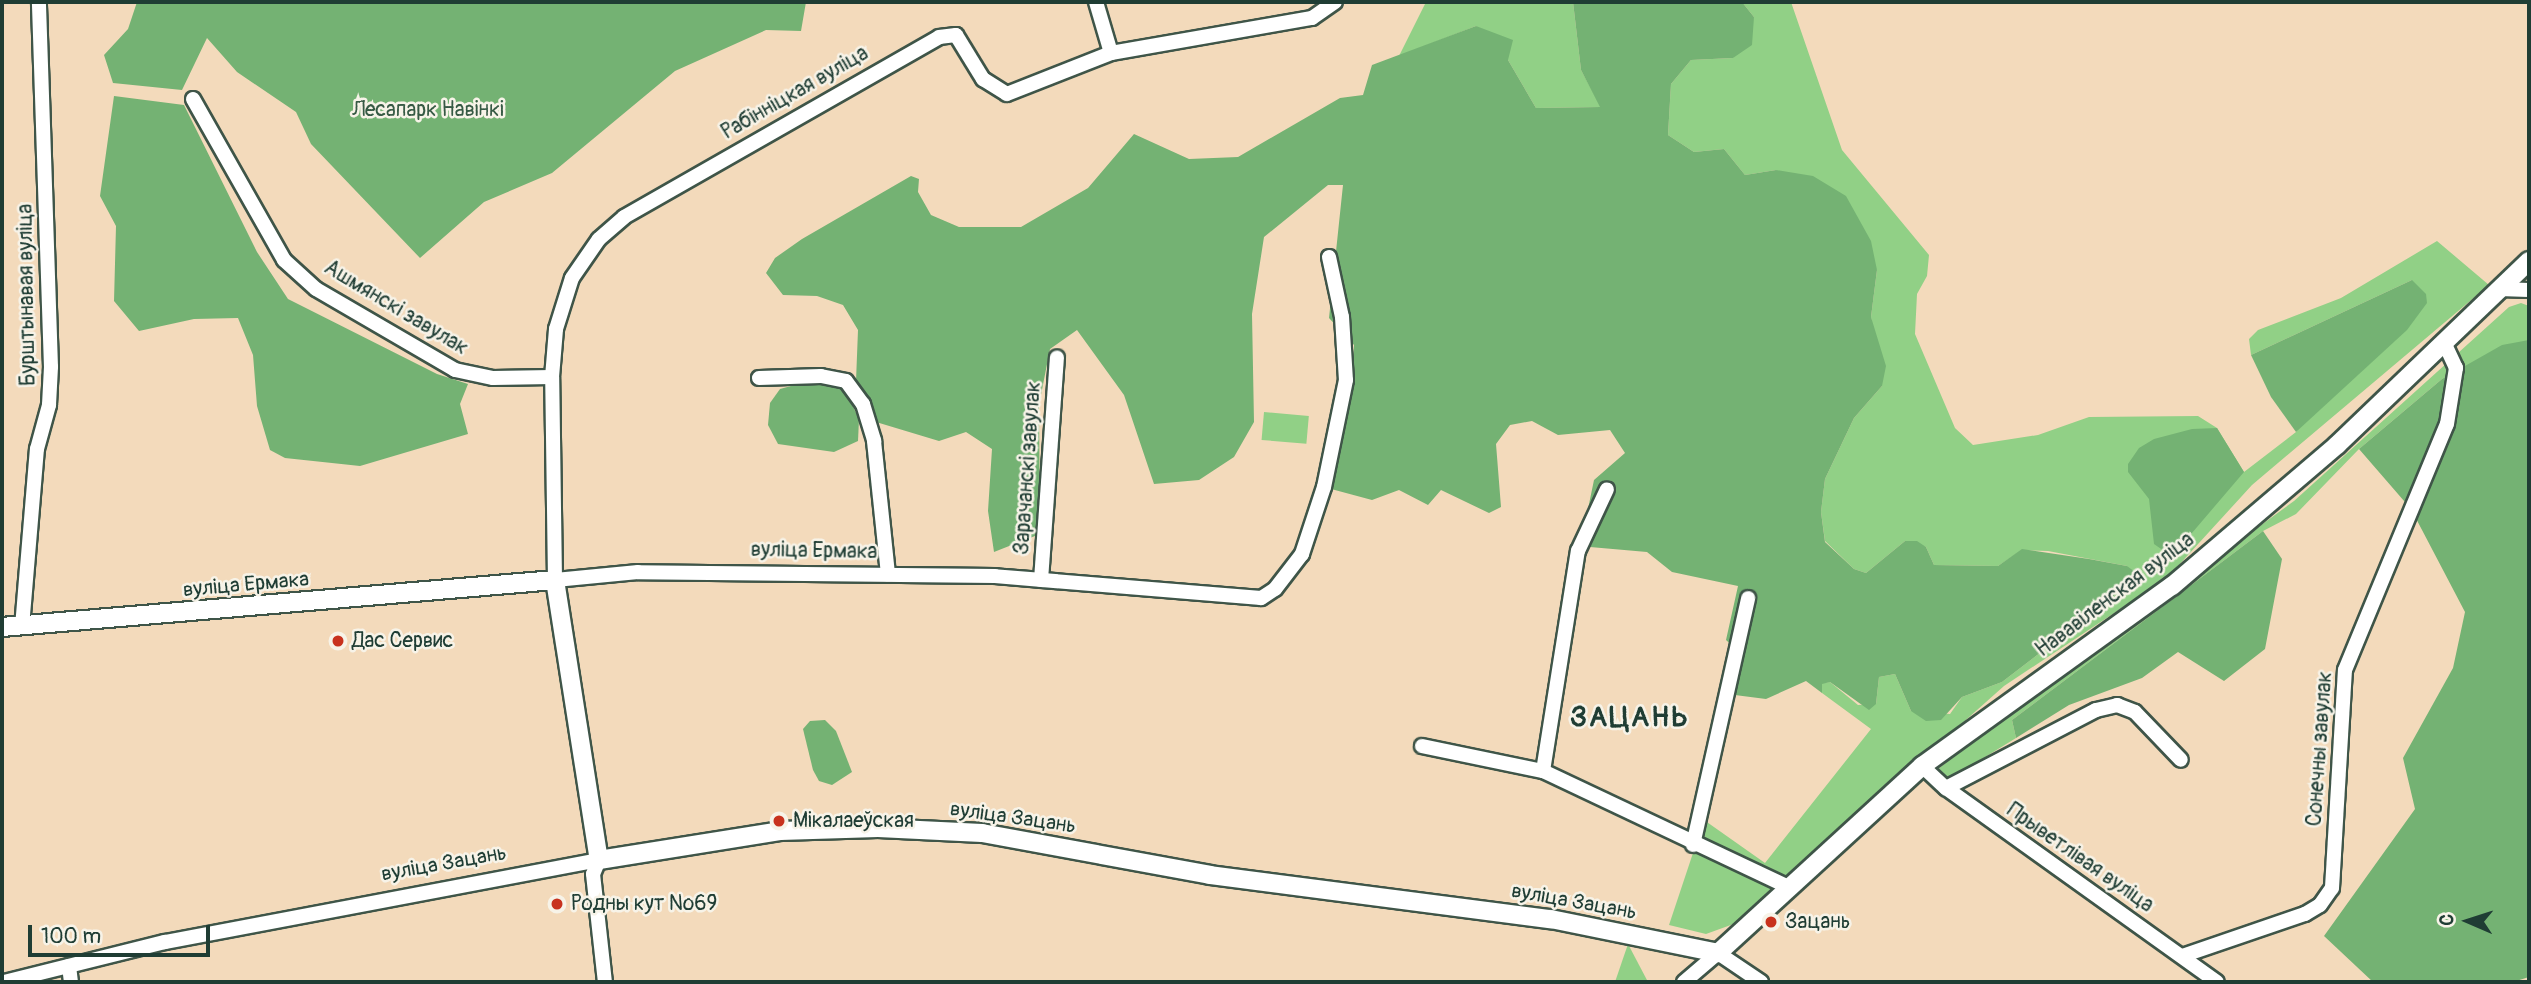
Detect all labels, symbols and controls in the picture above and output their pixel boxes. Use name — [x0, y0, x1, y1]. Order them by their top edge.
street label: Рабінніцкая вуліца — [717, 41, 873, 145]
park label: Лесапарк Навінкі — [352, 97, 504, 123]
street label: Бурштынавая вуліца — [13, 204, 41, 386]
street label: Ашмянскі завулак — [320, 255, 472, 361]
street label: Зарачанскі завулак — [1009, 381, 1047, 555]
street label: Нававіленская вуліца — [2031, 527, 2199, 663]
street label: вуліца Ермака — [750, 537, 878, 565]
street label: вуліца Ермака — [182, 567, 310, 603]
place label: Дас Сервис — [352, 628, 453, 654]
marker: Дас Сервис — [330, 633, 346, 649]
street label: Сонечны завулак — [2302, 671, 2338, 827]
district label: ЗАЦАНЬ — [1571, 701, 1689, 735]
street label: вуліца Зацань — [948, 797, 1078, 839]
street label: Прыветлівая вуліца — [2002, 798, 2158, 918]
place label: Мікалаеўская — [793, 808, 914, 834]
marker: Мікалаеўская — [771, 813, 787, 829]
street label: вуліца Зацань — [379, 841, 509, 887]
street label: вуліца Зацань — [1509, 879, 1639, 925]
north arrow — [2433, 886, 2503, 956]
place label: Родны кут №69 — [571, 891, 717, 917]
marker: Родны кут №69 — [549, 896, 565, 912]
place label: Зацань — [1785, 909, 1850, 935]
scale bar — [32, 911, 214, 955]
text: С — [2435, 913, 2459, 926]
marker: Зацань — [1763, 914, 1779, 930]
text: 100 m — [41, 923, 101, 950]

